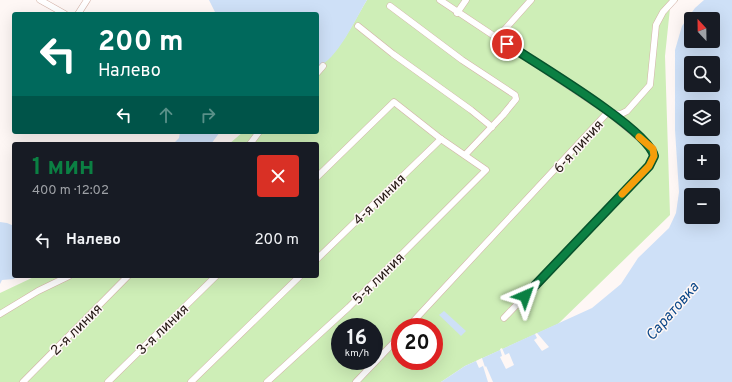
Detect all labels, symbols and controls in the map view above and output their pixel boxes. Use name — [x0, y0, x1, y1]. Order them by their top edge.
north arrow — [684, 12, 720, 48]
map controls — [684, 12, 720, 224]
text: 200 m — [98, 25, 184, 61]
pin — [490, 27, 524, 61]
icon: left — [32, 28, 84, 80]
icon: arrive — [496, 33, 518, 55]
button: search — [684, 56, 720, 92]
text: Налево — [98, 60, 161, 83]
button: layers — [684, 100, 720, 136]
icon: left — [113, 104, 135, 126]
icon: ahead — [155, 104, 177, 126]
icon: right — [197, 104, 219, 126]
street label: 6-я линия — [551, 117, 608, 177]
button: + — [684, 144, 720, 180]
text: 1 мин — [32, 153, 94, 183]
button: close — [257, 155, 299, 197]
street label: 4-я линия — [350, 171, 410, 229]
text: 400 m · 12:02 — [32, 183, 109, 199]
button: − — [684, 188, 720, 224]
icon: left — [32, 229, 54, 251]
text: Налево — [66, 231, 121, 250]
text: 200 m — [254, 231, 299, 250]
street label: 5-я линия — [350, 250, 409, 309]
position arrow — [504, 275, 546, 317]
water label: Саратовка — [642, 278, 704, 345]
street label: 2-я линия — [48, 301, 107, 360]
street label: 3-я линия — [133, 301, 193, 359]
speed limit sign: 20 — [391, 318, 443, 370]
text: 16 — [347, 326, 367, 352]
text: km/h — [345, 347, 369, 360]

